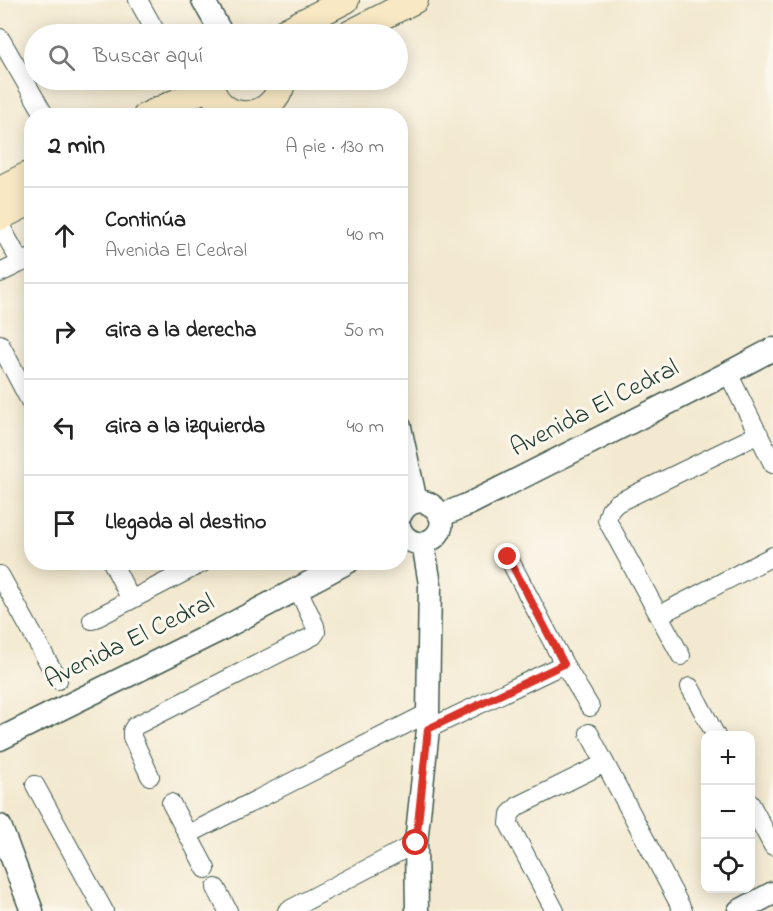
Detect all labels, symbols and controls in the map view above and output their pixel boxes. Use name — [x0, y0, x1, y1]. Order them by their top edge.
search box — [24, 24, 408, 90]
icon: search — [45, 41, 78, 74]
text: Buscar aquí — [93, 41, 203, 73]
text: 2 min — [48, 128, 105, 166]
text: A pie · 130 m — [285, 133, 384, 162]
text: Continúa — [105, 205, 186, 237]
icon: ahead — [48, 219, 81, 252]
text: 40 m — [347, 221, 384, 250]
text: Avenida El Cedral — [105, 237, 247, 266]
icon: right — [48, 315, 81, 348]
text: Gira a la derecha — [105, 315, 256, 347]
text: 50 m — [343, 317, 384, 346]
street label: Avenida El Cedral — [504, 350, 686, 468]
icon: left — [48, 411, 81, 444]
text: Gira a la izquierda — [105, 411, 265, 443]
text: 40 m — [347, 413, 384, 442]
icon: arrive — [48, 507, 81, 540]
text: Llegada al destino — [105, 507, 266, 539]
route end — [494, 543, 520, 569]
street label: Avenida El Cedral — [39, 584, 221, 700]
map controls — [701, 731, 755, 893]
button: + — [701, 731, 755, 785]
button: − — [701, 785, 755, 839]
route start — [402, 829, 428, 855]
button: locate — [701, 839, 755, 893]

